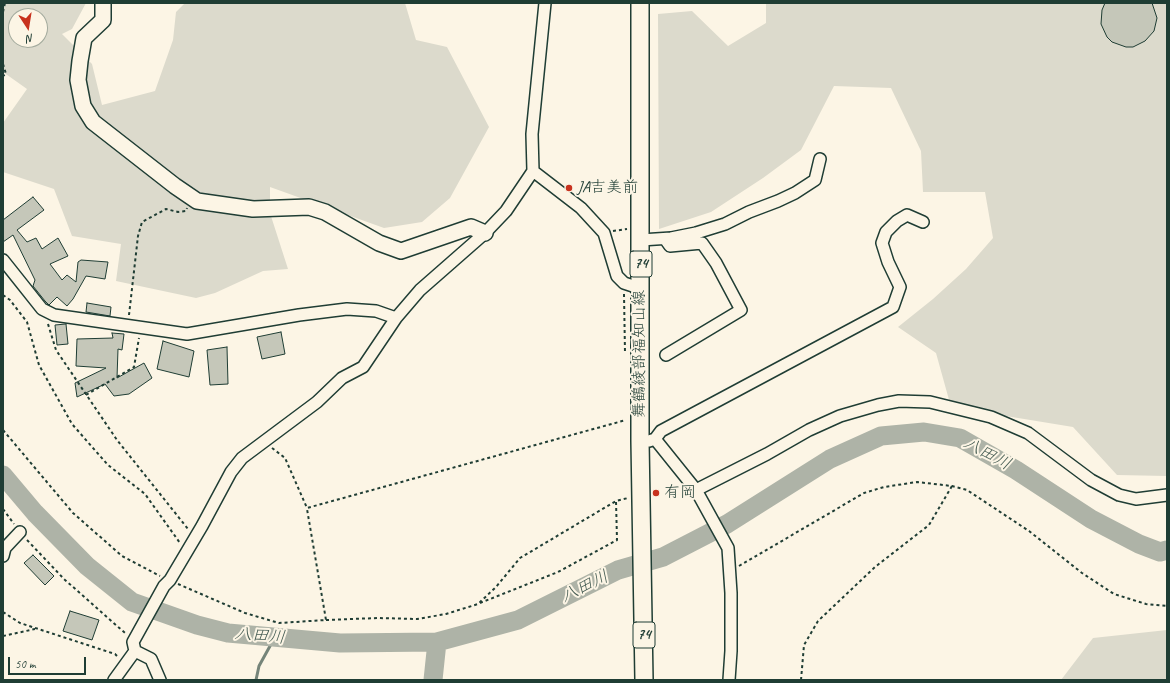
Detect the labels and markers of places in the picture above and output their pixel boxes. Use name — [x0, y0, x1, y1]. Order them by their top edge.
place label: JA吉美前 — [577, 178, 638, 198]
marker: JA吉美前 — [564, 183, 574, 193]
place label: 有岡 — [664, 483, 696, 503]
marker: 有岡 — [651, 488, 661, 498]

